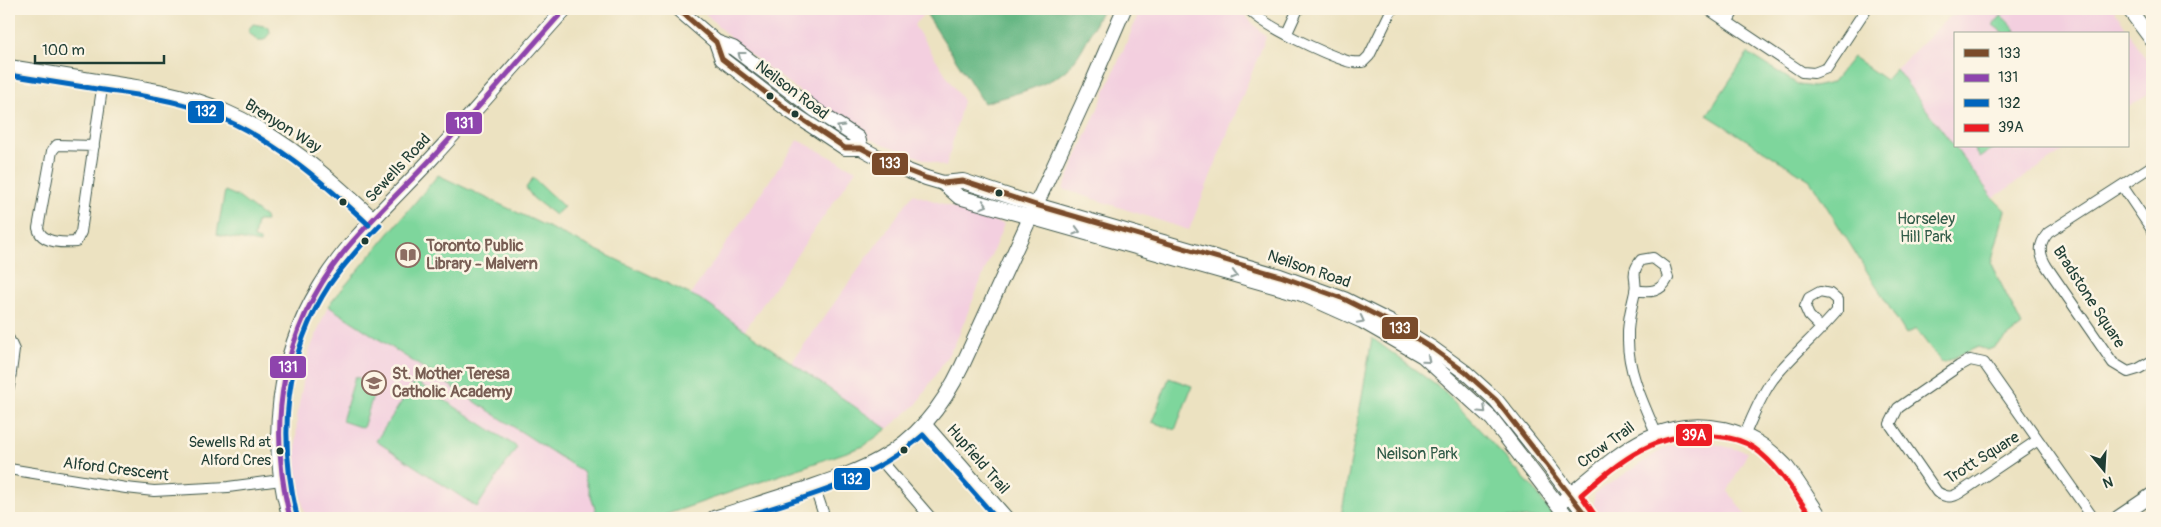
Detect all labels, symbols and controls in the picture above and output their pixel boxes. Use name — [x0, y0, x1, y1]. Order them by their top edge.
scale bar — [35, 32, 164, 64]
legend — [1954, 32, 2128, 148]
text: 100 m — [42, 41, 85, 60]
text: 133 — [1998, 44, 2021, 63]
one-way arrow — [738, 52, 747, 60]
street label: Neilson Road — [751, 56, 833, 124]
text: 131 — [1998, 68, 2018, 87]
unlabelled marker — [765, 91, 775, 101]
text: 132 — [1998, 94, 2021, 113]
street label: Brenyon Way — [241, 95, 325, 157]
line badge: 132 — [187, 100, 225, 124]
text: 132 — [195, 103, 217, 120]
unlabelled marker — [790, 109, 800, 119]
line badge: 131 — [445, 111, 483, 135]
text: 131 — [455, 115, 473, 132]
text: 39A — [1998, 118, 2024, 137]
one-way arrow — [837, 124, 846, 134]
street label: Sewells Road — [361, 129, 435, 207]
line badge: 133 — [871, 152, 909, 176]
text: 133 — [879, 155, 901, 172]
unlabelled marker — [994, 188, 1004, 198]
unlabelled marker — [338, 197, 348, 207]
one-way arrow — [980, 199, 988, 209]
park label: Horseley Hill Park — [1897, 209, 1955, 247]
one-way arrow — [1073, 226, 1081, 236]
unlabelled marker — [360, 236, 370, 246]
place label: Toronto Public Library - Malvern — [425, 236, 538, 274]
library icon: Toronto Public Library - Malvern — [395, 242, 421, 268]
street label: Bradstone Square — [2048, 242, 2130, 352]
street label: Neilson Road — [1265, 245, 1353, 293]
one-way arrow — [1229, 269, 1238, 280]
one-way arrow — [1356, 314, 1365, 324]
line badge: 133 — [1381, 316, 1419, 340]
text: 133 — [1389, 320, 1411, 337]
one-way arrow — [1422, 354, 1431, 363]
line badge: 131 — [269, 355, 307, 379]
text: 131 — [279, 359, 297, 376]
place label: St. Mother Teresa Catholic Academy — [392, 364, 513, 402]
school or university icon: St. Mother Teresa Catholic Academy — [361, 370, 387, 396]
one-way arrow — [1477, 404, 1486, 413]
street label: Crow Trail — [1573, 417, 1639, 473]
street label: Hupfield Trail — [942, 420, 1014, 498]
line badge: 39A — [1675, 423, 1713, 447]
text: 39A — [1682, 427, 1706, 444]
street label: Trott Square — [1941, 427, 2023, 489]
place label: Sewells Rd at Alford Cres — [188, 433, 272, 470]
park label: Neilson Park — [1376, 444, 1458, 464]
north arrow — [2078, 444, 2128, 494]
unlabelled marker — [899, 445, 909, 455]
marker: Sewells Rd at Alford Cres — [275, 446, 285, 456]
street label: Alford Crescent — [62, 453, 171, 485]
line badge: 132 — [833, 467, 871, 491]
text: 132 — [841, 471, 863, 488]
text: N — [2101, 472, 2115, 491]

